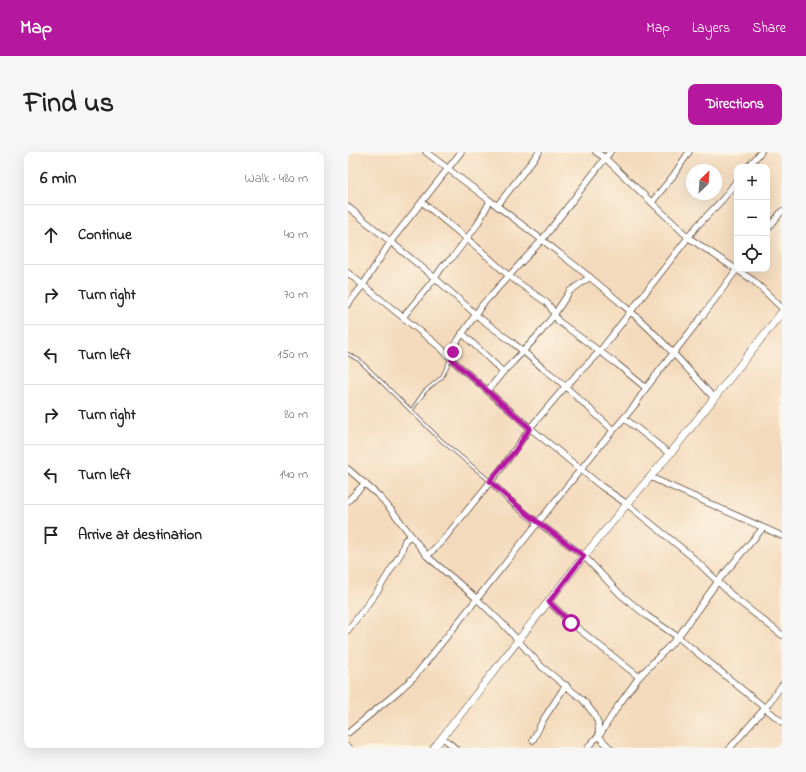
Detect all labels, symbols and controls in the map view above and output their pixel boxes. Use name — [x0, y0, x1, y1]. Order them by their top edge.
text: Map — [20, 15, 52, 42]
text: Map — [646, 18, 670, 39]
text: Layers — [692, 18, 730, 39]
text: Share — [752, 18, 786, 39]
text: Find us — [24, 84, 114, 125]
button: Directions — [688, 84, 782, 125]
north arrow — [686, 164, 722, 200]
map controls — [734, 164, 770, 272]
button: + — [734, 164, 770, 200]
text: 6 min — [40, 166, 76, 191]
text: Walk · 480 m — [245, 169, 308, 188]
button: − — [734, 200, 770, 236]
icon: ahead — [40, 224, 62, 246]
text: Continue — [78, 224, 132, 246]
text: 40 m — [284, 225, 308, 244]
button: locate — [734, 236, 770, 272]
icon: right — [40, 284, 62, 306]
text: Turn right — [78, 284, 136, 306]
text: 70 m — [284, 285, 308, 304]
route end — [444, 343, 462, 361]
icon: left — [40, 344, 62, 366]
text: Turn left — [78, 344, 131, 366]
text: 150 m — [277, 345, 308, 364]
icon: right — [40, 404, 62, 426]
text: Turn right — [78, 404, 136, 426]
text: 80 m — [284, 405, 308, 424]
icon: left — [40, 464, 62, 486]
text: Turn left — [78, 464, 131, 486]
text: 140 m — [280, 465, 308, 484]
icon: arrive — [40, 524, 62, 546]
text: Arrive at destination — [78, 524, 202, 546]
route start — [562, 614, 580, 632]

